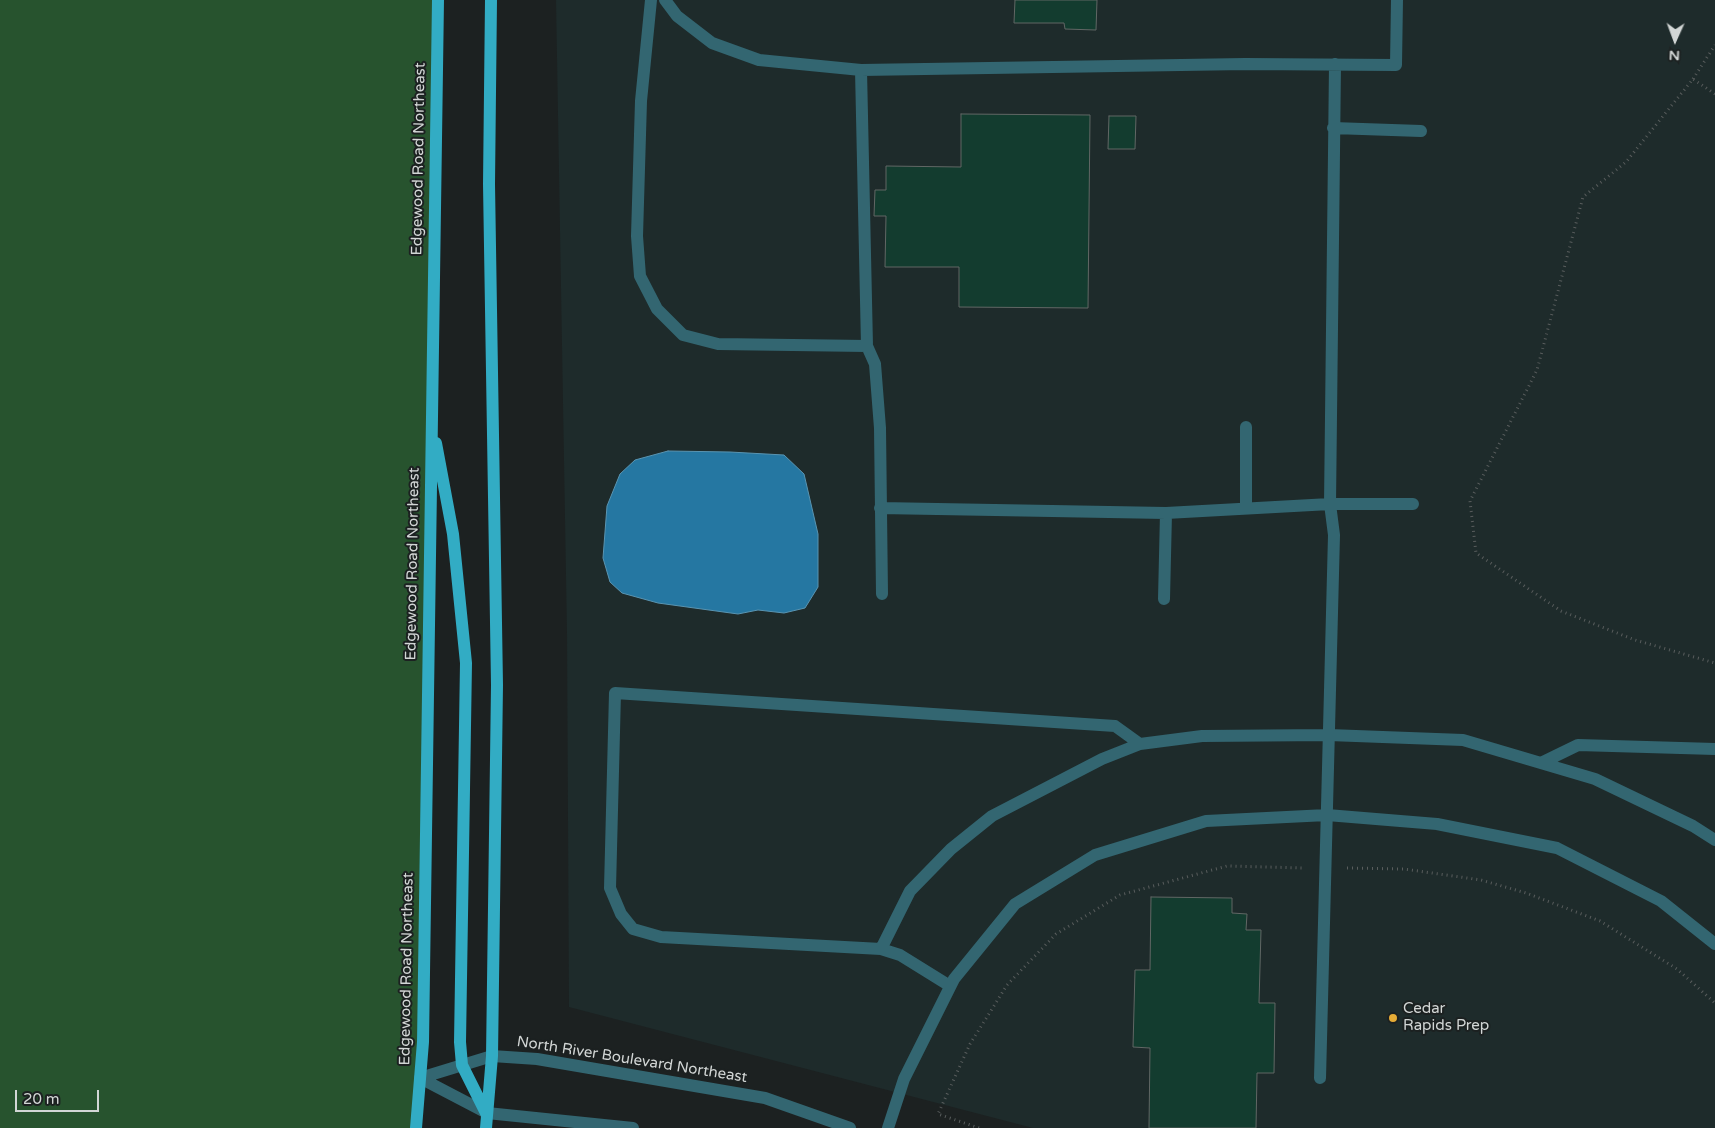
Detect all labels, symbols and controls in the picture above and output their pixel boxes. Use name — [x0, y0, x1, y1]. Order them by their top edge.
north arrow — [1650, 15, 1700, 65]
text: N — [1669, 47, 1680, 64]
street label: Edgewood Road Northeast — [408, 62, 430, 256]
street label: Edgewood Road Northeast — [402, 467, 424, 661]
street label: Edgewood Road Northeast — [396, 872, 418, 1066]
place label: Cedar Rapids Prep — [1403, 1000, 1489, 1035]
marker: Cedar Rapids Prep — [1387, 1012, 1399, 1024]
street label: North River Boulevard Northeast — [515, 1033, 749, 1087]
scale bar — [18, 1080, 101, 1112]
text: 20 m — [23, 1090, 60, 1108]

